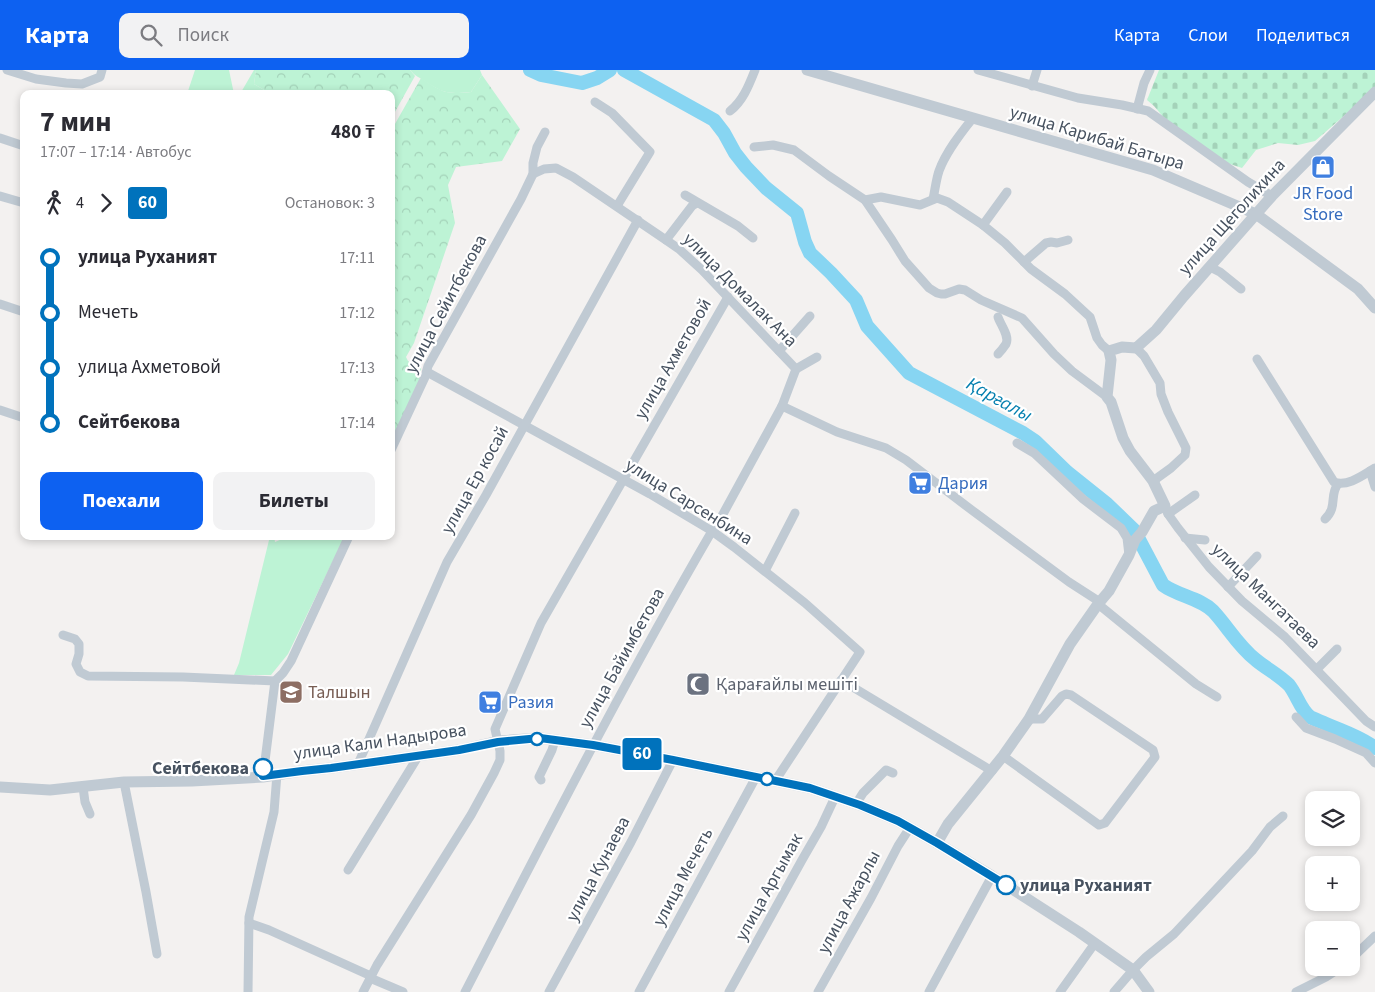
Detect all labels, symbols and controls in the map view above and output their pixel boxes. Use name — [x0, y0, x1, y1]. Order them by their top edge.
search box — [119, 13, 469, 58]
text: Карта — [25, 18, 89, 53]
icon: search — [137, 21, 165, 49]
text: Поиск — [177, 22, 229, 49]
text: Карта — [1114, 23, 1160, 48]
text: Слои — [1188, 23, 1228, 48]
text: Поделиться — [1256, 23, 1350, 48]
street label: улица Карибай Батыра — [1007, 100, 1187, 176]
text: 7 мин — [40, 102, 111, 142]
text: 480 ₸ — [331, 119, 375, 146]
text: 17:07 – 17:14 · Автобус — [40, 141, 192, 163]
street label: улица Щеголихина — [1173, 153, 1291, 281]
shop icon: JR Food Store — [1310, 154, 1336, 180]
place label: JR Food Store — [1293, 181, 1353, 227]
icon: walk — [40, 189, 68, 217]
icon: forward — [92, 189, 120, 217]
text: 60 — [138, 190, 157, 215]
text: 4 — [76, 192, 84, 214]
text: Остановок: 3 — [285, 192, 375, 214]
street label: улица Домалак Ана — [677, 227, 803, 353]
street label: улица Сейитбекова — [399, 230, 493, 378]
text: улица Руханият — [78, 244, 217, 271]
text: 17:11 — [339, 247, 375, 269]
street label: улица Ахметовой — [628, 294, 718, 424]
text: Мечеть — [78, 299, 138, 326]
text: 17:12 — [339, 302, 375, 324]
text: улица Ахметовой — [78, 354, 221, 381]
text: 17:13 — [339, 357, 375, 379]
water label: Қарғалы — [961, 371, 1037, 429]
text: Сейтбекова — [78, 409, 180, 436]
text: 17:14 — [339, 412, 375, 434]
street label: улица Ер косай — [435, 422, 515, 538]
street label: улица Сарсенбина — [620, 453, 758, 551]
supermarket icon: Дария — [907, 470, 933, 496]
place label: Дария — [938, 471, 988, 496]
button: Поехали — [40, 472, 203, 530]
button: Билеты — [213, 472, 375, 530]
street label: улица Мангатаева — [1206, 537, 1326, 655]
street label: улица Байимбетова — [573, 583, 671, 733]
mosque icon: Қарағайлы мешіті — [685, 671, 711, 697]
place label: Қарағайлы мешіті — [716, 672, 858, 697]
school or university icon: Талшын — [278, 679, 304, 705]
place label: Талшын — [308, 680, 371, 705]
supermarket icon: Разия — [477, 689, 503, 715]
place label: Разия — [508, 690, 554, 715]
street label: улица Кали Надырова — [292, 718, 468, 766]
unlabelled marker — [530, 732, 544, 746]
line badge: 60 — [620, 738, 664, 770]
text: 60 — [632, 741, 652, 766]
place label: Сейтбекова — [152, 756, 249, 781]
marker: Сейтбекова — [253, 758, 273, 778]
unlabelled marker — [760, 772, 774, 786]
map controls — [1305, 791, 1360, 976]
button: layers — [1305, 791, 1360, 846]
street label: улица Кунаева — [560, 812, 636, 926]
street label: улица Мечеть — [647, 823, 719, 930]
street label: улица Аргымак — [729, 829, 809, 945]
street label: улица Ажарлы — [811, 846, 887, 958]
button: + — [1305, 856, 1360, 911]
place label: улица Руханият — [1020, 873, 1152, 898]
marker: улица Руханият — [996, 875, 1016, 895]
button: − — [1305, 921, 1360, 976]

